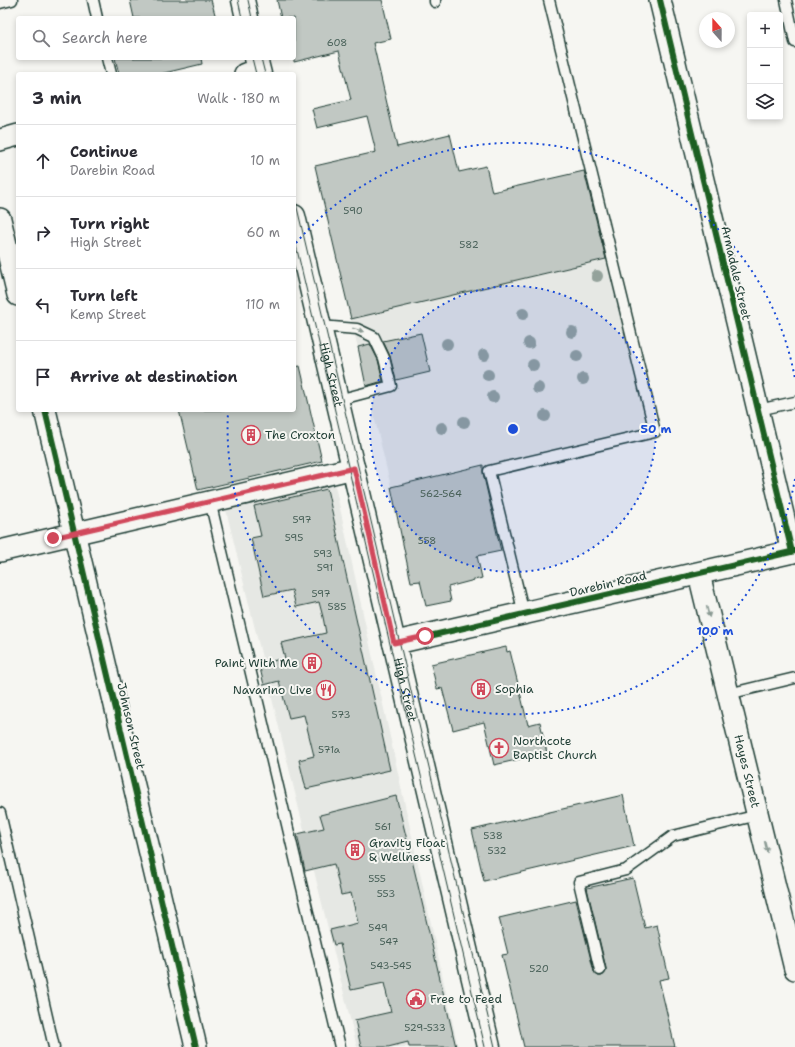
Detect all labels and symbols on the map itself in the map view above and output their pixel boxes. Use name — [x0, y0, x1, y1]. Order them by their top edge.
north arrow — [699, 12, 735, 48]
house number: 608 — [327, 36, 347, 49]
house number: 590 — [343, 204, 363, 217]
street label: Armadale Street — [717, 224, 755, 322]
house number: 582 — [459, 238, 479, 251]
one-way arrow — [353, 328, 365, 334]
street label: High Street — [316, 341, 347, 409]
text: 50 m — [641, 421, 672, 437]
centre of rings — [506, 422, 520, 436]
building icon: The Croxton — [240, 424, 262, 446]
place label: The Croxton — [265, 427, 335, 443]
house number: 562-564 — [420, 487, 462, 500]
house number: 597 — [292, 513, 312, 526]
route end — [44, 529, 62, 547]
house number: 595 — [285, 531, 303, 544]
house number: 558 — [418, 534, 436, 547]
house number: 593 — [313, 547, 333, 560]
house number: 591 — [317, 561, 333, 574]
street label: Darebin Road — [568, 567, 648, 601]
house number: 597 — [311, 587, 331, 600]
house number: 585 — [328, 600, 346, 613]
one-way arrow — [706, 606, 712, 619]
text: 100 m — [697, 623, 734, 639]
route start — [416, 627, 434, 645]
building icon: Paint With Me — [301, 652, 323, 674]
place label: Paint With Me — [215, 655, 298, 671]
street label: High Street — [390, 656, 421, 724]
building icon: Sophia — [470, 678, 492, 700]
restaurant icon: Navarino Live — [315, 679, 337, 701]
street label: Johnson Street — [113, 681, 149, 771]
place label: Sophia — [495, 681, 534, 697]
place label: Navarino Live — [233, 682, 312, 698]
house number: 573 — [332, 708, 350, 721]
place label: Northcote Baptist Church — [513, 733, 597, 763]
street label: Hayes Street — [730, 733, 764, 809]
church icon: Northcote Baptist Church — [488, 737, 510, 759]
house number: 571a — [318, 743, 341, 756]
house number: 561 — [375, 820, 391, 833]
house number: 538 — [483, 829, 503, 842]
place label: Gravity Float & Wellness — [369, 835, 445, 865]
building icon: Gravity Float & Wellness — [344, 839, 366, 861]
one-way arrow — [763, 841, 769, 854]
house number: 532 — [488, 844, 507, 857]
house number: 555 — [368, 872, 386, 885]
house number: 553 — [377, 887, 395, 900]
house number: 549 — [368, 921, 388, 934]
house number: 547 — [379, 935, 399, 948]
house number: 543-545 — [370, 959, 412, 972]
house number: 520 — [529, 962, 549, 975]
public building icon: Free to Feed — [405, 988, 427, 1010]
place label: Free to Feed — [430, 991, 502, 1007]
house number: 529-533 — [404, 1021, 446, 1034]

